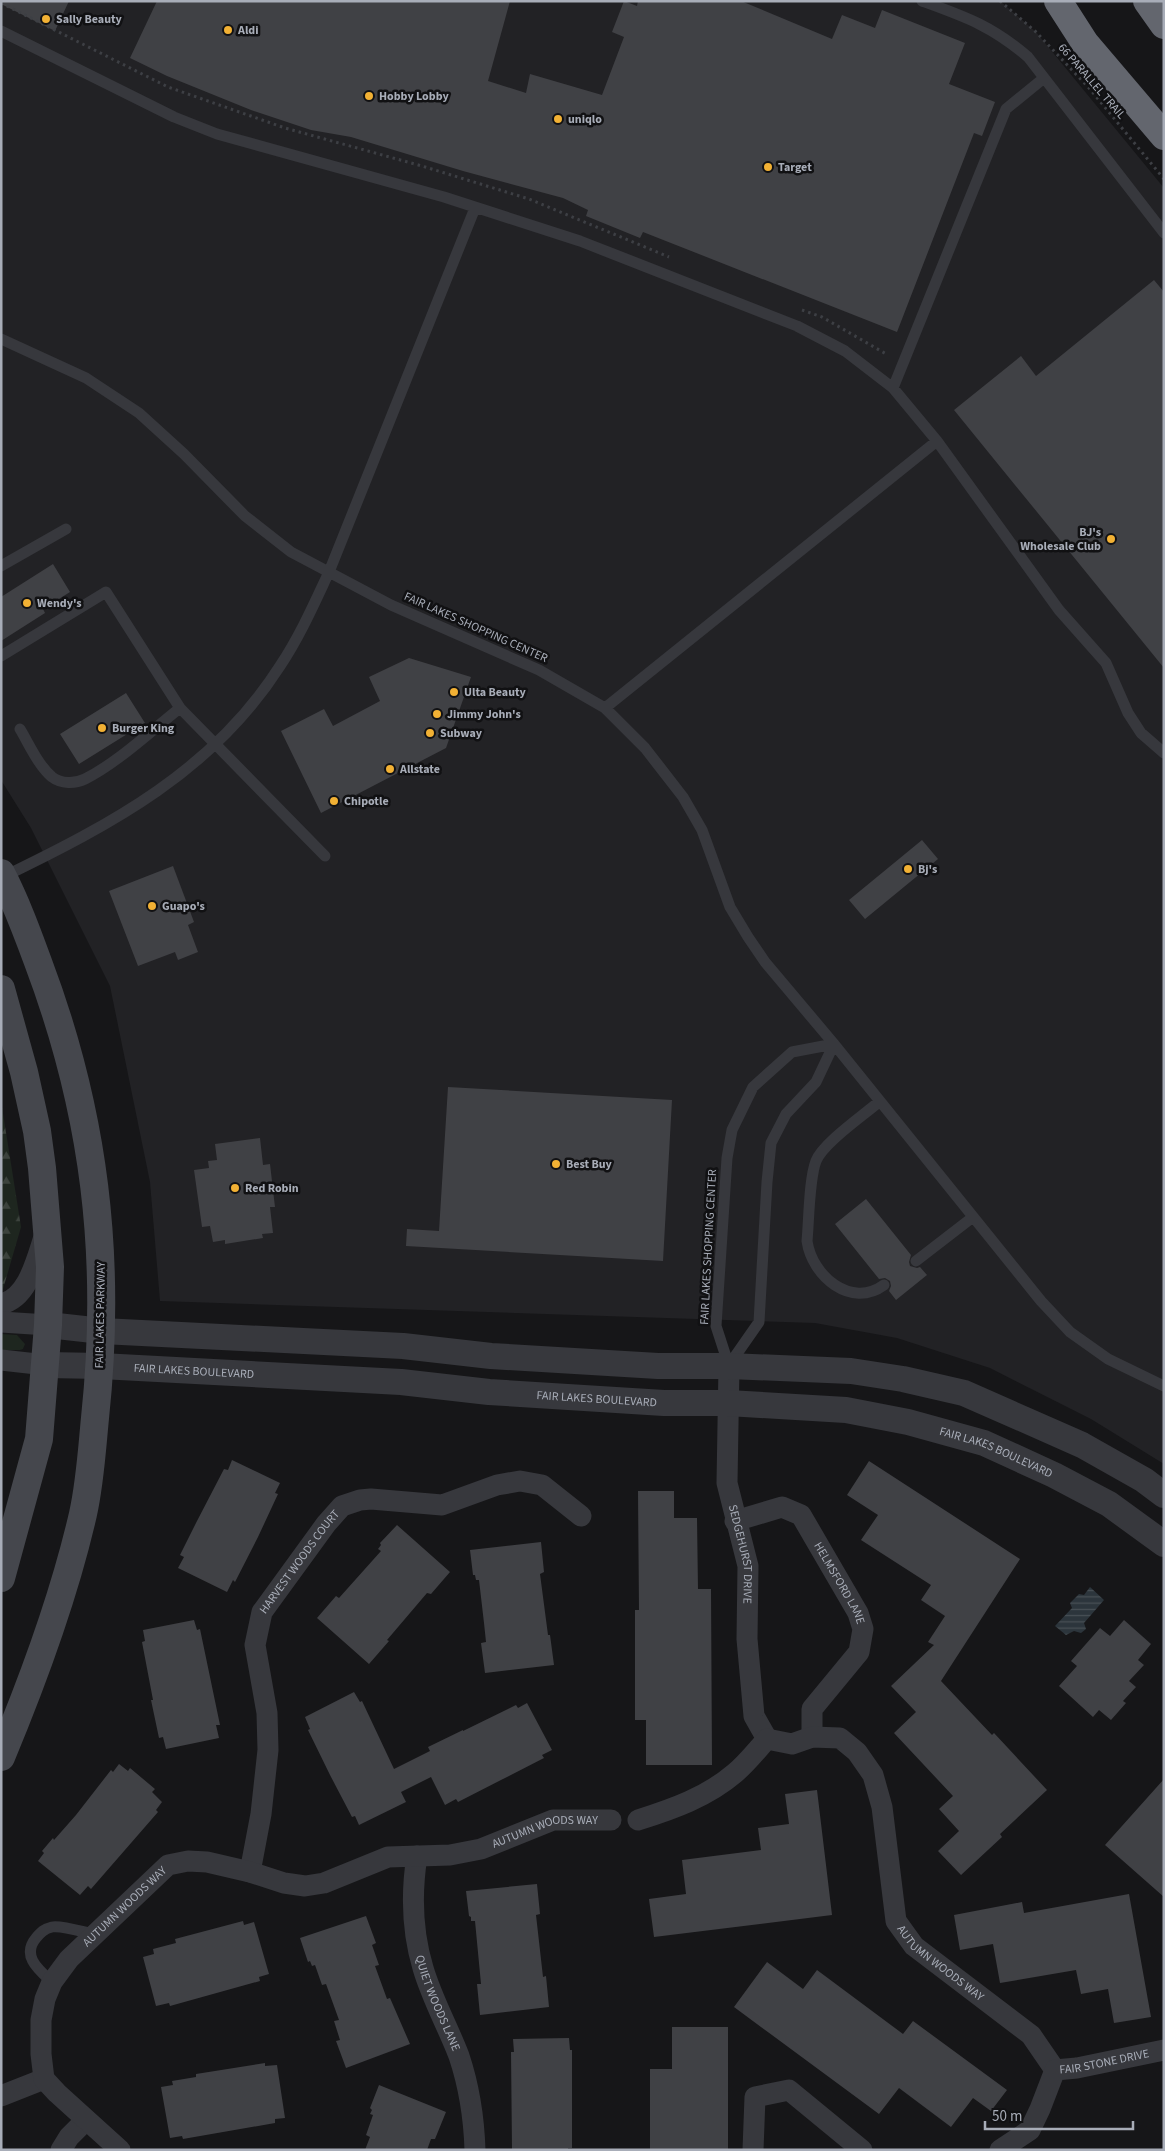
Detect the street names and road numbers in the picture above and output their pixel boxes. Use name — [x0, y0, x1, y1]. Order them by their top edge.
street label: 66 PARALLEL TRAIL — [1054, 40, 1129, 123]
street label: FAIR LAKES SHOPPING CENTER — [401, 588, 551, 667]
street label: FAIR LAKES SHOPPING CENTER — [696, 1169, 721, 1325]
street label: FAIR LAKES PARKWAY — [91, 1261, 110, 1369]
street label: FAIR LAKES BOULEVARD — [133, 1360, 255, 1383]
street label: FAIR LAKES BOULEVARD — [536, 1387, 657, 1412]
street label: FAIR LAKES BOULEVARD — [937, 1423, 1055, 1482]
street label: SEDGEHURST DRIVE — [724, 1503, 756, 1604]
street label: HARVEST WOODS COURT — [256, 1506, 344, 1617]
street label: HELMSFORD LANE — [809, 1539, 869, 1626]
street label: AUTUMN WOODS WAY — [489, 1812, 598, 1853]
street label: AUTUMN WOODS WAY — [79, 1862, 171, 1951]
street label: AUTUMN WOODS WAY — [893, 1922, 988, 2006]
street label: QUIET WOODS LANE — [411, 1953, 464, 2054]
street label: FAIR STONE DRIVE — [1059, 2045, 1151, 2079]

